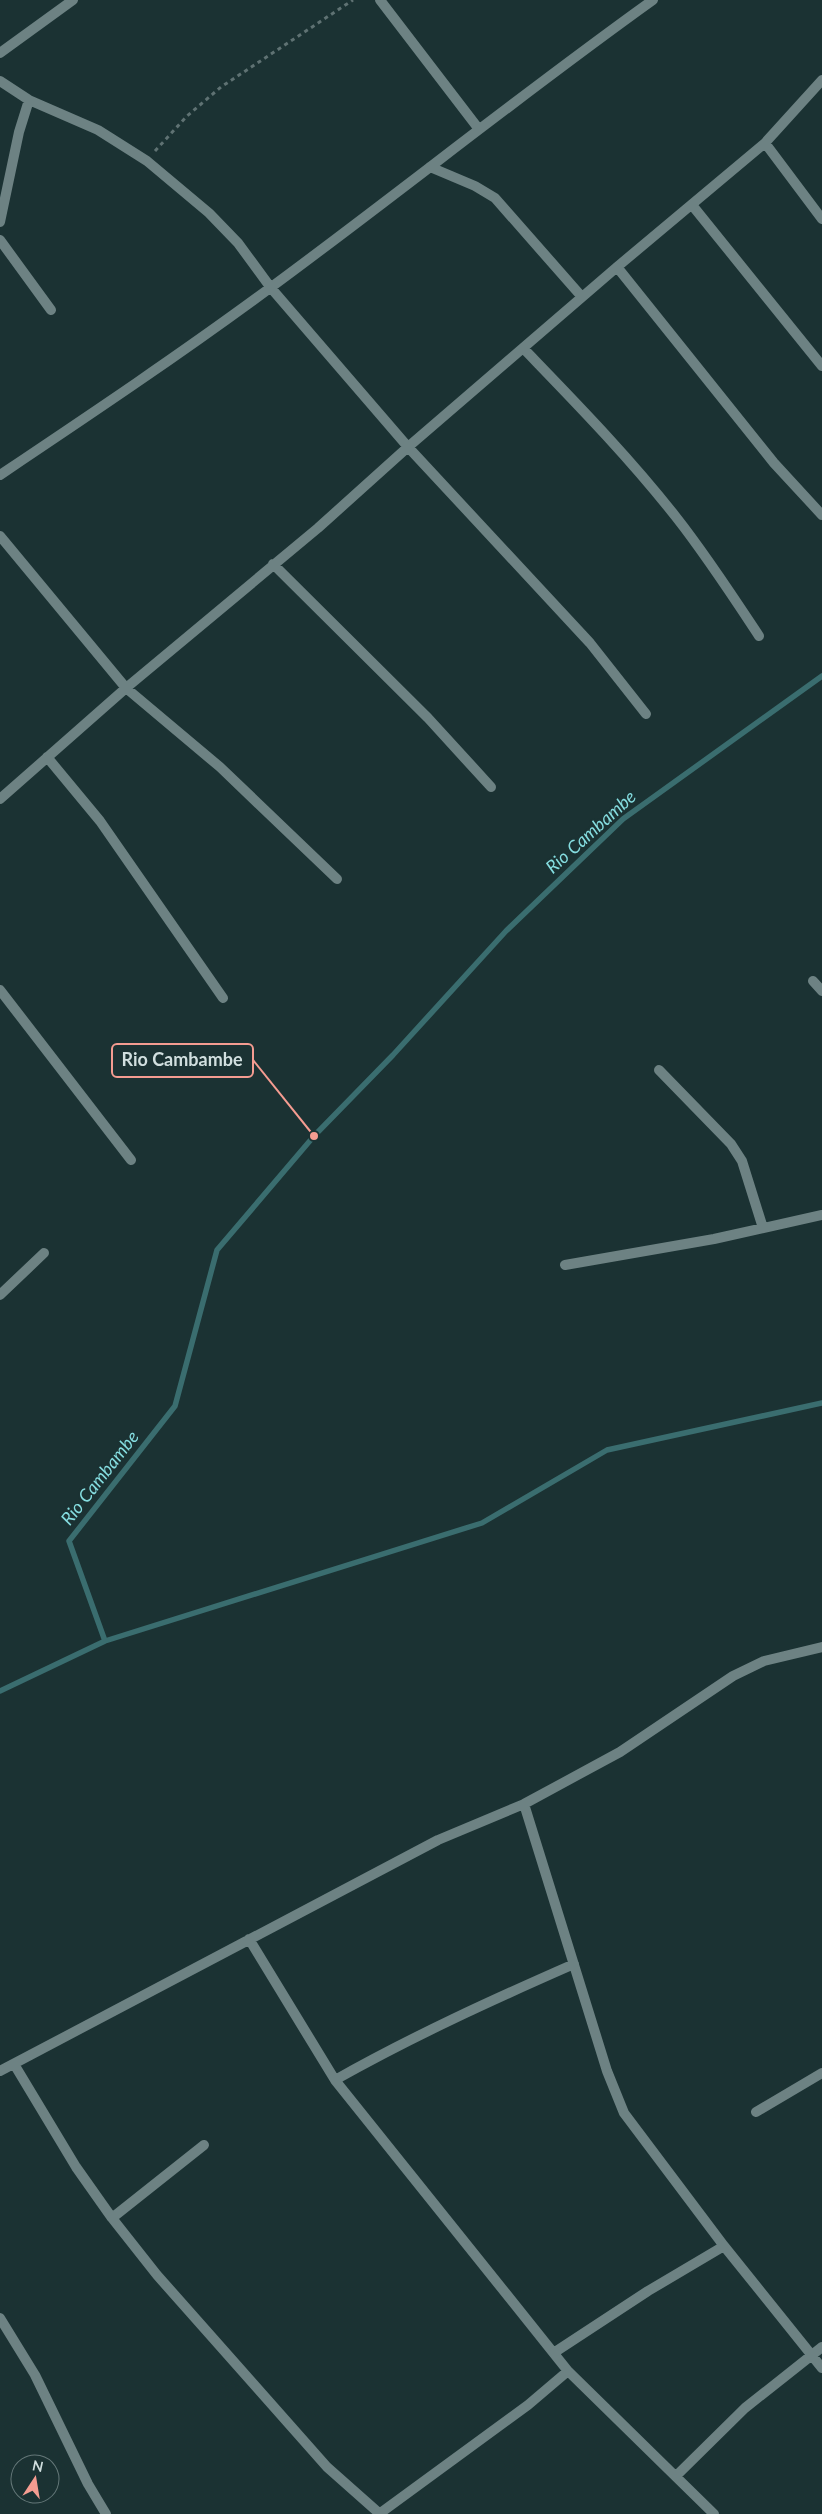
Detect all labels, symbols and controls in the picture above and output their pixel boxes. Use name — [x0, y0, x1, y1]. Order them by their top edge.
water label: Rio Cambambe — [541, 785, 640, 877]
callout: Rio Cambambe — [112, 1044, 253, 1077]
text: Rio Cambambe — [121, 1048, 243, 1070]
water label: Rio Cambambe — [56, 1426, 143, 1529]
north arrow — [10, 2454, 60, 2504]
text: N — [31, 2456, 45, 2475]

